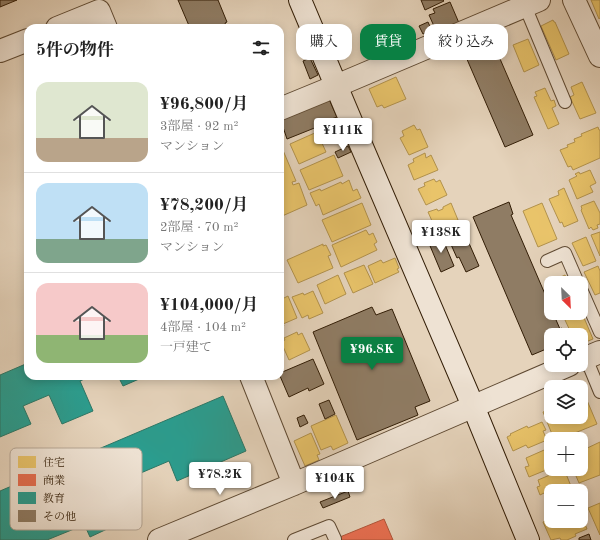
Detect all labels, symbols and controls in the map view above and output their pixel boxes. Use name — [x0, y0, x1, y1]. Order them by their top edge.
chip: 購入 — [296, 24, 352, 60]
chip: 賃貸 — [360, 24, 416, 60]
chip: 絞り込み — [424, 24, 508, 60]
icon: filters — [250, 37, 272, 59]
text: 5件の物件 — [36, 42, 114, 59]
text: ¥96,800/月 — [160, 96, 249, 113]
icon: home — [68, 98, 116, 146]
pin: ¥111K — [315, 118, 371, 152]
text: 3部屋 · 92 m² — [160, 120, 238, 133]
text: ¥111K — [323, 124, 363, 137]
text: マンション — [160, 140, 224, 153]
text: ¥78,200/月 — [160, 197, 249, 214]
icon: home — [68, 199, 116, 247]
pin: ¥138K — [413, 220, 469, 254]
text: 2部屋 · 70 m² — [160, 221, 238, 234]
text: ¥138K — [421, 226, 461, 239]
text: マンション — [160, 241, 224, 254]
north arrow — [544, 276, 588, 320]
map controls — [544, 276, 588, 528]
text: ¥104,000/月 — [160, 297, 258, 314]
icon: home — [68, 299, 116, 347]
text: 4部屋 · 104 m² — [160, 321, 246, 334]
button: locate — [544, 328, 588, 372]
pin: ¥96.8K — [339, 337, 405, 371]
text: 一戸建て — [160, 341, 212, 354]
text: ¥96.8K — [350, 343, 394, 356]
button: layers — [544, 380, 588, 424]
button: + — [544, 432, 588, 476]
legend — [10, 448, 142, 530]
text: 住宅 — [43, 456, 65, 469]
pin: ¥78.2K — [187, 462, 253, 496]
pin: ¥104K — [307, 466, 363, 500]
text: ¥78.2K — [198, 468, 242, 481]
text: ¥104K — [315, 472, 355, 485]
text: 商業 — [43, 474, 65, 487]
button: − — [544, 484, 588, 528]
text: 教育 — [43, 492, 65, 505]
text: その他 — [43, 511, 76, 523]

